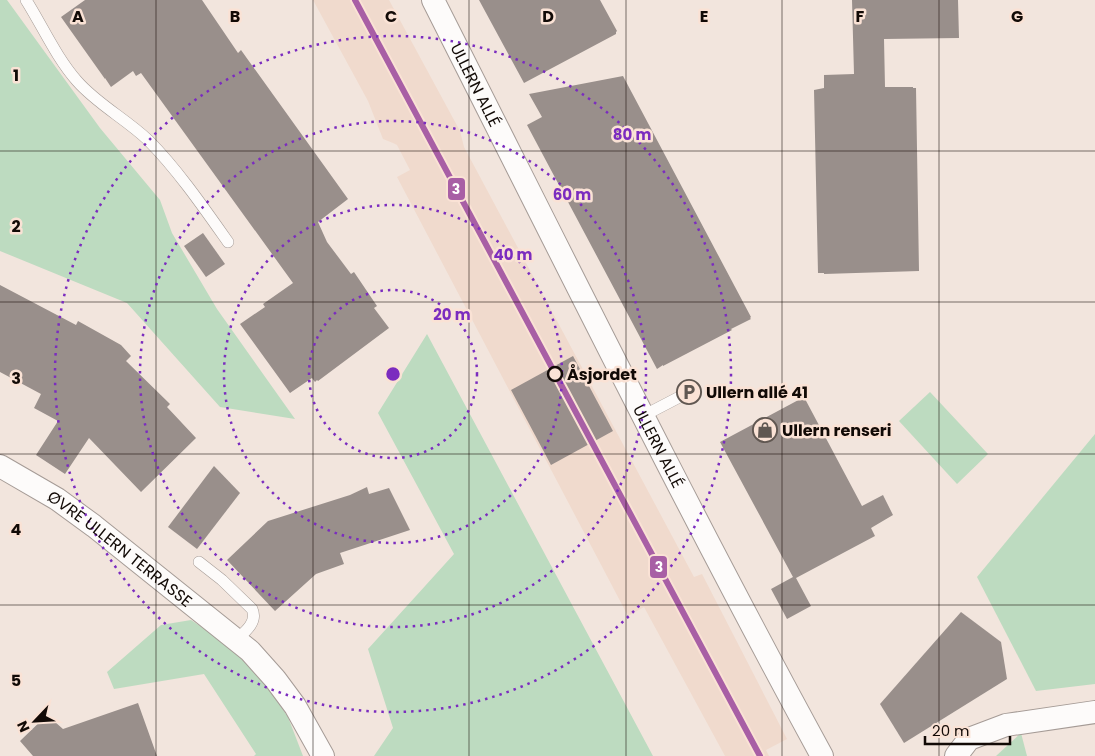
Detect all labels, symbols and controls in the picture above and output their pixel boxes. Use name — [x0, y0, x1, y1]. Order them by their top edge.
text: A — [72, 5, 84, 28]
text: B — [230, 5, 240, 28]
text: C — [385, 5, 397, 28]
text: D — [542, 5, 554, 28]
text: E — [700, 5, 708, 28]
text: F — [856, 5, 865, 28]
text: G — [1011, 5, 1023, 28]
street label: ULLERN ALLÉ — [445, 39, 506, 131]
text: 1 — [13, 64, 19, 87]
text: 80 m — [613, 124, 651, 145]
line badge: 3 — [447, 177, 466, 201]
text: 3 — [452, 179, 460, 199]
text: 60 m — [553, 184, 591, 205]
text: 2 — [11, 215, 21, 238]
text: 40 m — [493, 244, 533, 265]
text: 20 m — [433, 304, 471, 325]
place label: Åsjordet — [567, 363, 637, 386]
centre of rings — [384, 365, 402, 383]
marker: Åsjordet — [547, 366, 563, 382]
text: 3 — [11, 367, 21, 390]
parking icon: Ullern allé 41 — [676, 379, 702, 405]
place label: Ullern allé 41 — [706, 381, 808, 404]
street label: ULLERN ALLÉ — [627, 401, 689, 492]
shop icon: Ullern renseri — [752, 417, 778, 443]
place label: Ullern renseri — [782, 419, 891, 442]
street label: ØVRE ULLERN TERRASSE — [43, 485, 197, 612]
text: 4 — [11, 518, 22, 541]
line badge: 3 — [649, 555, 668, 579]
text: 3 — [655, 557, 663, 577]
text: 5 — [11, 669, 21, 692]
north arrow — [10, 696, 60, 746]
scale bar — [925, 714, 1010, 746]
text: N — [12, 717, 35, 735]
text: 20 m — [932, 720, 970, 741]

